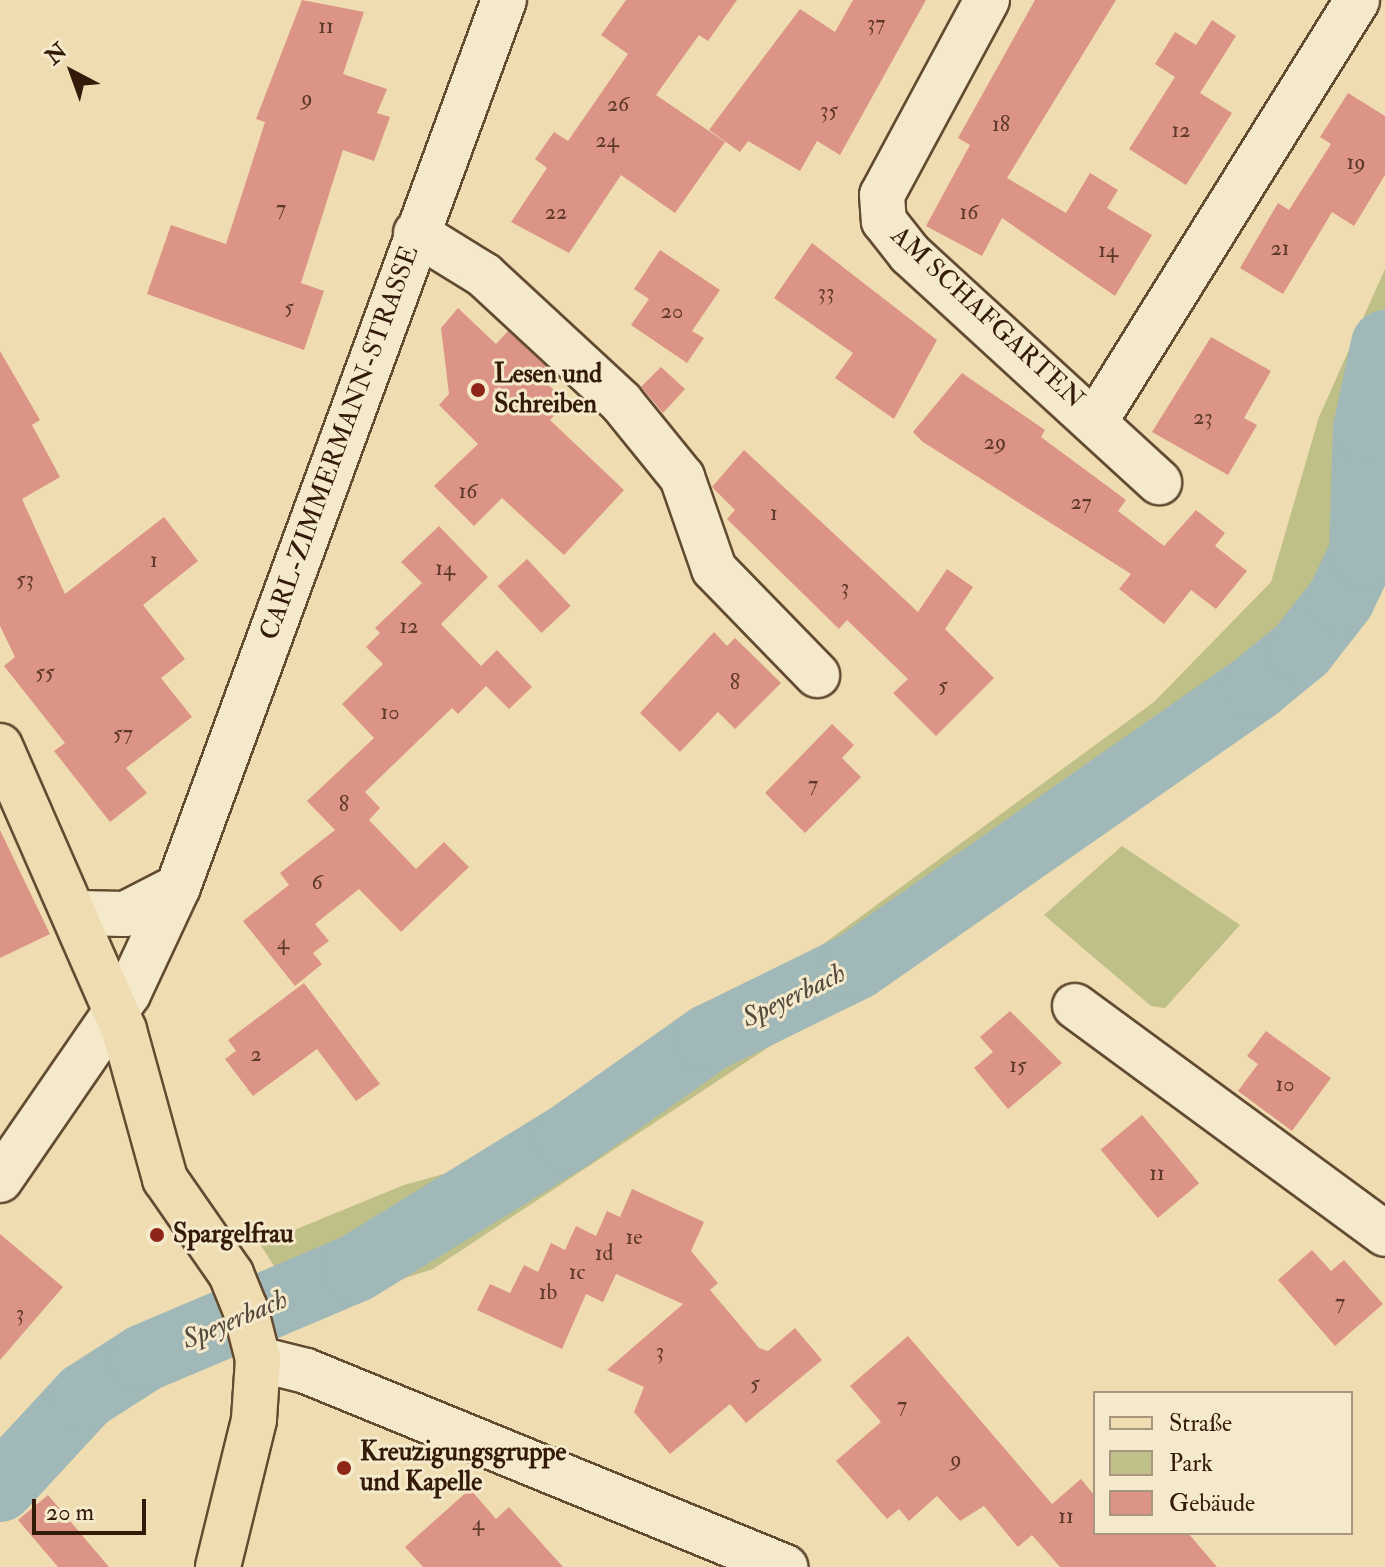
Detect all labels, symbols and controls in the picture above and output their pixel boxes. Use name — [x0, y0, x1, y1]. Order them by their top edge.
house number: 37 — [867, 11, 885, 37]
house number: 11 — [318, 14, 334, 40]
north arrow — [32, 32, 112, 112]
text: N — [40, 37, 73, 71]
house number: 9 — [301, 86, 313, 112]
house number: 26 — [607, 92, 629, 118]
house number: 35 — [820, 98, 838, 124]
house number: 18 — [992, 112, 1010, 138]
house number: 12 — [1171, 118, 1191, 144]
house number: 24 — [595, 128, 619, 154]
house number: 19 — [1346, 150, 1366, 176]
house number: 7 — [276, 196, 286, 222]
house number: 22 — [545, 200, 567, 226]
house number: 16 — [960, 200, 978, 226]
street label: AM SCHAFGARTEN — [884, 220, 1090, 416]
house number: 21 — [1270, 236, 1290, 262]
house number: 14 — [1098, 238, 1118, 264]
street label: CARL-ZIMMERMANN-STRASSE — [254, 242, 426, 644]
house number: 33 — [818, 280, 834, 306]
house number: 5 — [284, 295, 294, 321]
house number: 20 — [661, 299, 683, 325]
place label: Lesen und Schreiben — [494, 359, 602, 420]
marker: Lesen und Schreiben — [469, 381, 487, 399]
house number: 23 — [1193, 405, 1213, 431]
house number: 29 — [984, 430, 1006, 456]
house number: 16 — [459, 479, 477, 505]
house number: 27 — [1070, 490, 1092, 516]
house number: 1 — [770, 501, 778, 527]
house number: 1 — [150, 548, 158, 574]
house number: 14 — [435, 556, 455, 582]
house number: 53 — [16, 567, 34, 593]
house number: 3 — [841, 575, 849, 601]
house number: 12 — [399, 614, 419, 640]
house number: 55 — [35, 660, 55, 686]
house number: 8 — [730, 670, 740, 696]
house number: 5 — [938, 673, 948, 699]
house number: 10 — [380, 700, 400, 726]
house number: 57 — [113, 721, 133, 747]
house number: 7 — [808, 772, 818, 798]
house number: 8 — [339, 792, 349, 818]
house number: 6 — [311, 870, 323, 896]
house number: 4 — [277, 930, 289, 956]
water label: Speyerbach — [737, 957, 851, 1035]
house number: 2 — [250, 1042, 262, 1068]
house number: 15 — [1009, 1053, 1027, 1079]
house number: 10 — [1275, 1072, 1295, 1098]
house number: 11 — [1149, 1161, 1165, 1187]
place label: Spargelfrau — [173, 1219, 293, 1251]
house number: 1e — [625, 1225, 643, 1251]
marker: Spargelfrau — [148, 1226, 166, 1244]
house number: 1d — [595, 1241, 613, 1267]
house number: 1c — [569, 1260, 585, 1286]
house number: 1b — [539, 1280, 557, 1306]
water label: Speyerbach — [177, 1283, 293, 1357]
house number: 7 — [1335, 1290, 1345, 1316]
house number: 3 — [16, 1301, 24, 1327]
house number: 3 — [656, 1339, 664, 1365]
house number: 5 — [750, 1371, 760, 1397]
legend — [1093, 1391, 1353, 1535]
house number: 7 — [897, 1393, 907, 1419]
text: Straße — [1169, 1408, 1232, 1439]
place label: Kreuzigungsgruppe und Kapelle — [360, 1437, 566, 1498]
house number: 9 — [950, 1447, 962, 1473]
text: Park — [1169, 1448, 1213, 1479]
marker: Kreuzigungsgruppe und Kapelle — [335, 1459, 353, 1477]
scale bar — [36, 1483, 150, 1533]
text: Gebäude — [1169, 1488, 1255, 1519]
text: 20 m — [46, 1497, 94, 1528]
house number: 11 — [1058, 1504, 1074, 1530]
house number: 4 — [472, 1511, 484, 1537]

